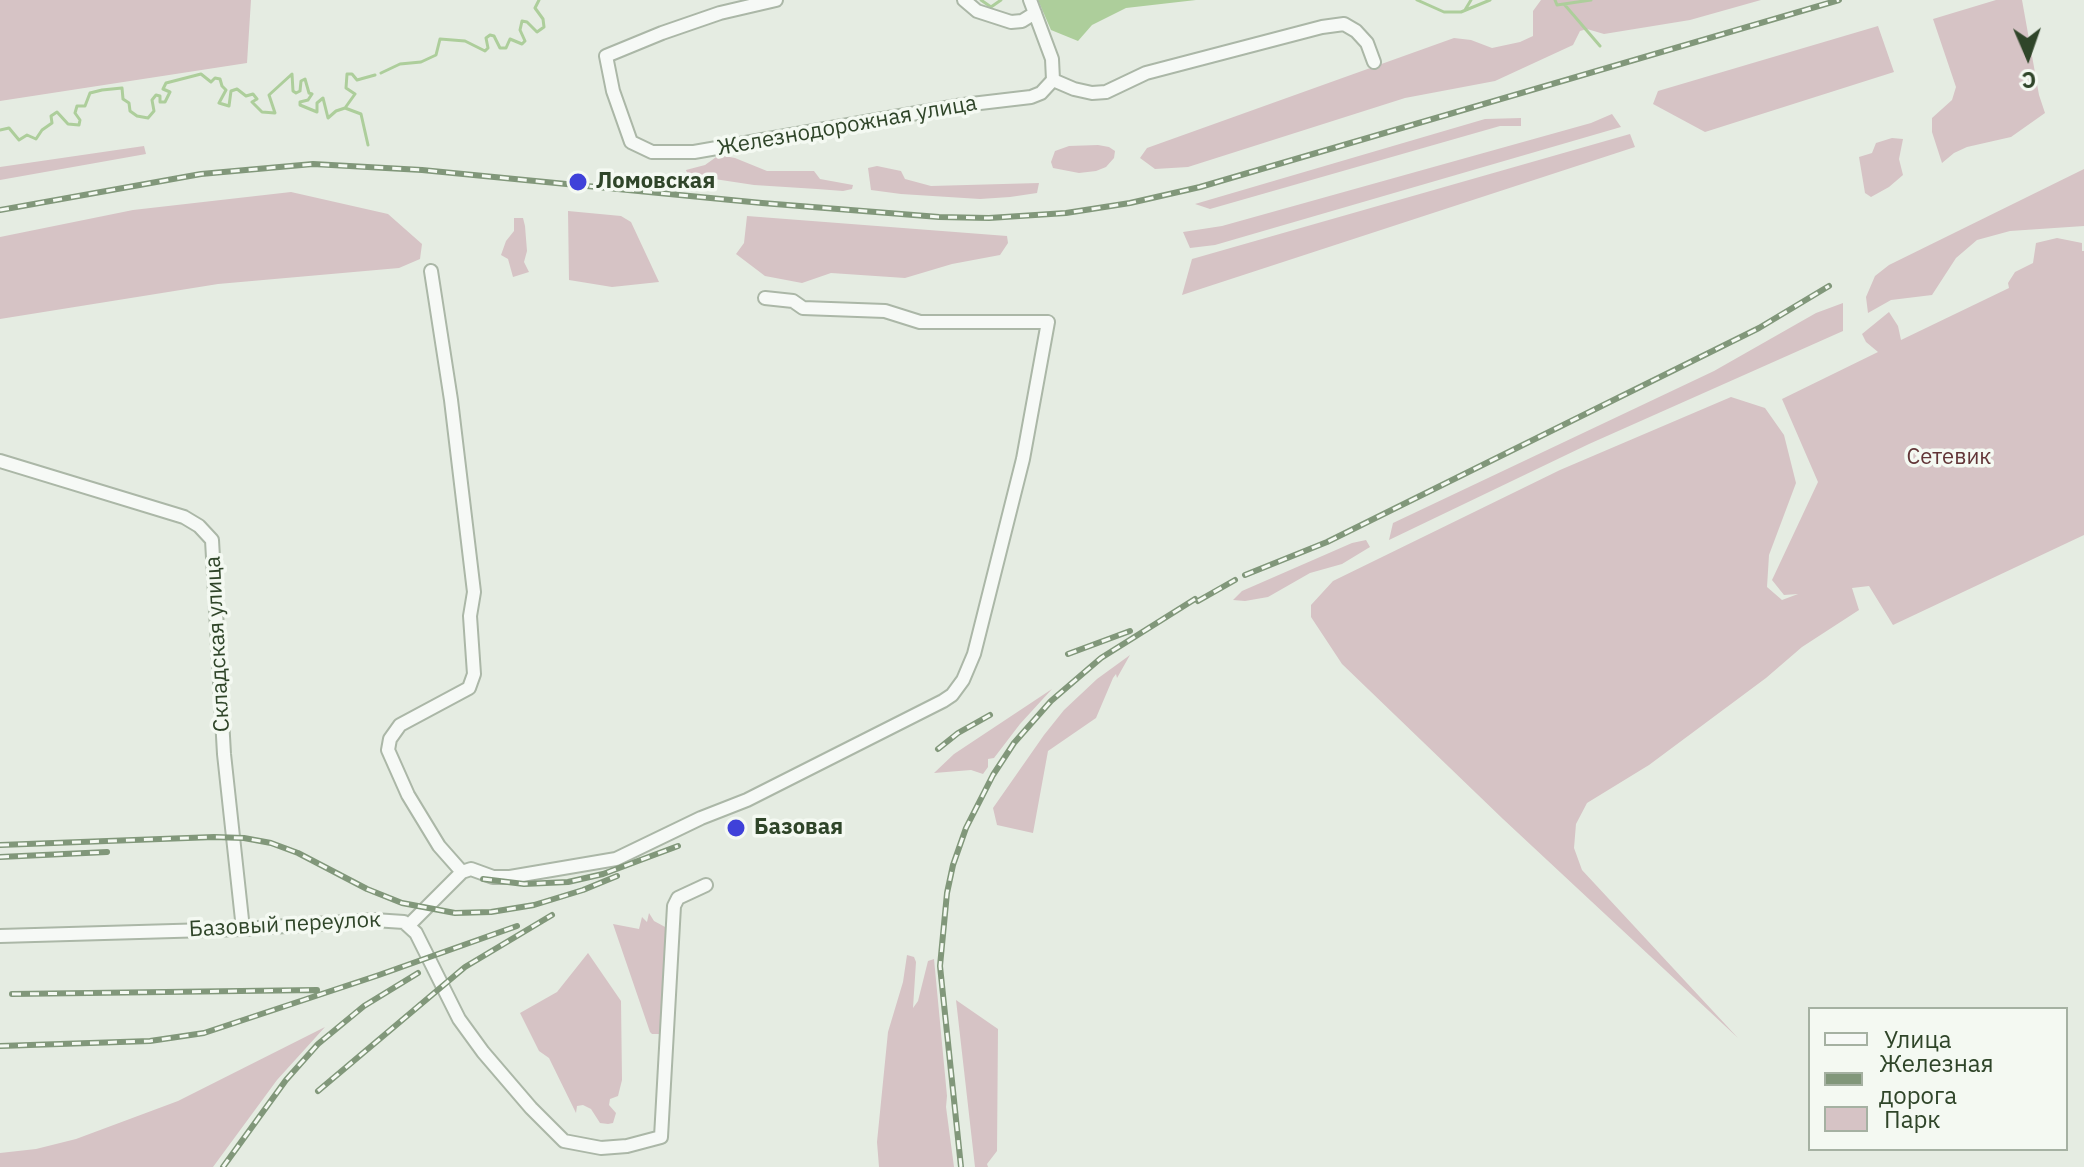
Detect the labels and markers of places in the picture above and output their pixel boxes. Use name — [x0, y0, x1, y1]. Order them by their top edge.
place label: Ломовская — [596, 169, 715, 195]
marker: Ломовская — [567, 171, 589, 193]
place label: Базовая — [754, 815, 843, 841]
marker: Базовая — [725, 817, 747, 839]

